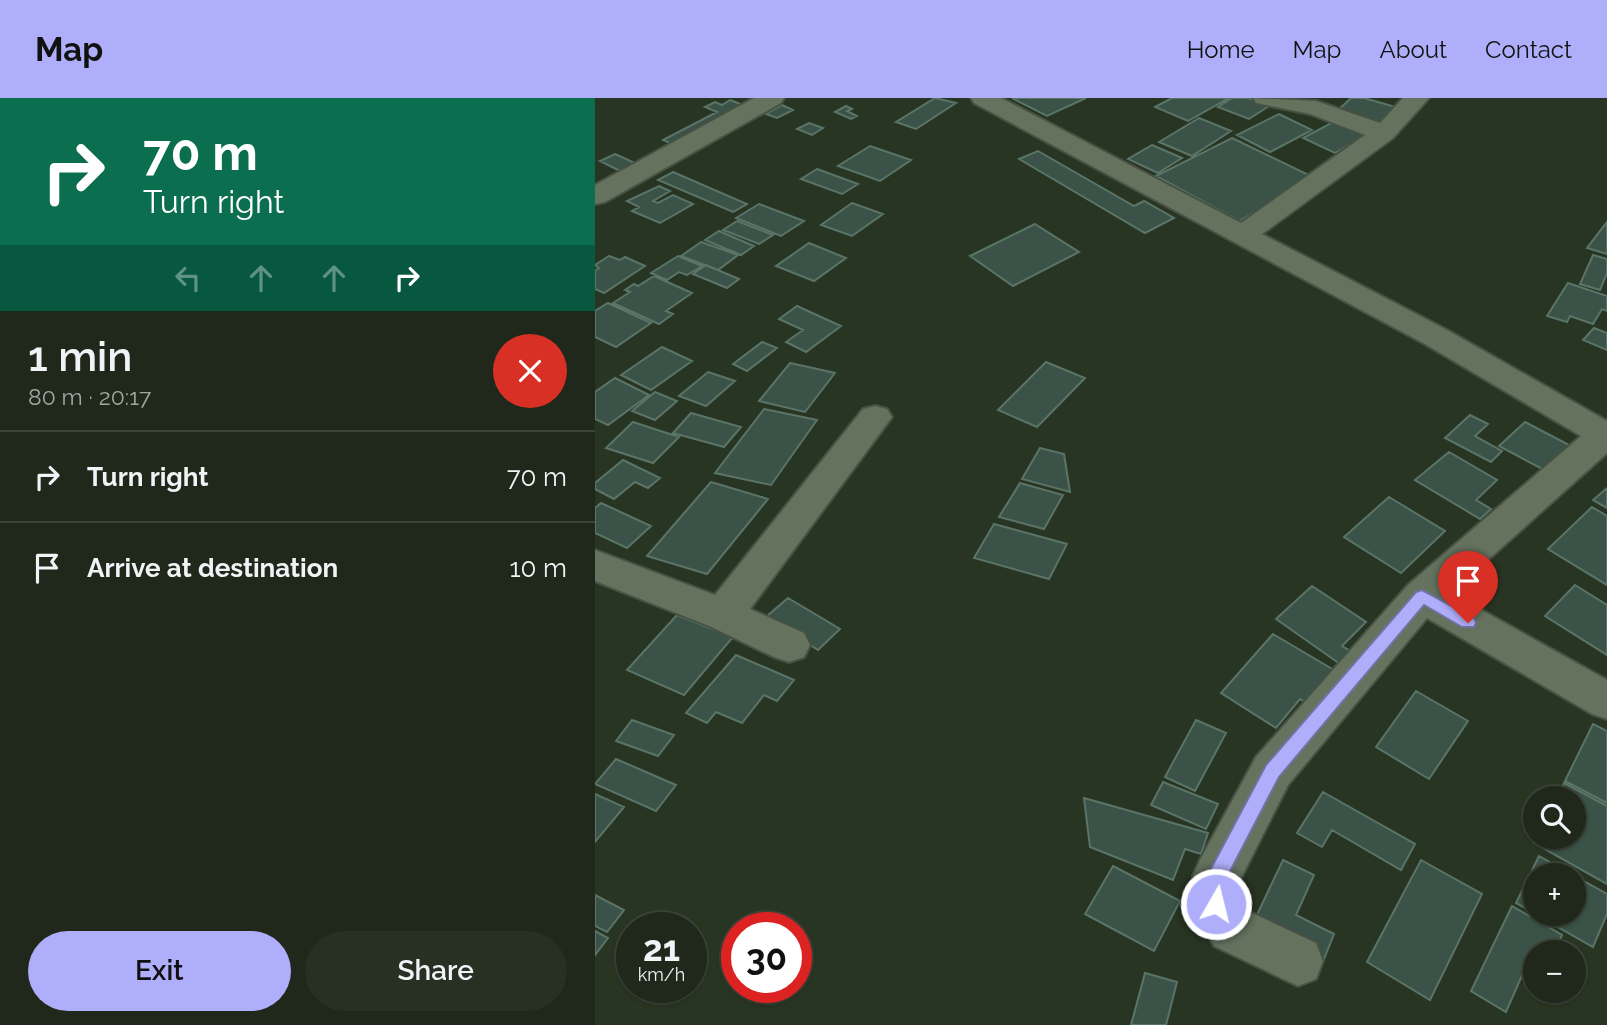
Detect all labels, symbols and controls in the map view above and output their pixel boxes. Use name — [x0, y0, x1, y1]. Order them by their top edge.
text: Map — [35, 30, 103, 69]
text: Home — [1187, 35, 1255, 64]
text: Map — [1293, 35, 1341, 64]
text: About — [1379, 35, 1447, 64]
text: Contact — [1485, 35, 1572, 64]
text: 70 m — [143, 124, 258, 181]
icon: right — [28, 126, 119, 217]
text: Turn right — [143, 183, 284, 220]
icon: left — [169, 259, 207, 297]
icon: ahead — [242, 259, 280, 297]
icon: ahead — [315, 259, 353, 297]
icon: right — [388, 259, 426, 297]
text: 1 min — [28, 332, 132, 381]
button: close — [493, 334, 567, 408]
text: 80 m · 20:17 — [28, 383, 151, 410]
icon: right — [28, 458, 66, 496]
text: Turn right — [87, 462, 208, 492]
text: 70 m — [507, 462, 567, 492]
icon: arrive — [28, 549, 66, 587]
pin — [1438, 551, 1498, 623]
text: Arrive at destination — [87, 553, 338, 583]
text: 10 m — [509, 553, 567, 583]
icon: arrive — [1449, 562, 1487, 600]
map controls — [1523, 786, 1586, 1003]
button: search — [1523, 786, 1586, 849]
button: + — [1523, 863, 1586, 926]
position arrow — [1179, 867, 1253, 941]
speed limit sign: 30 — [721, 912, 812, 1003]
text: 21 — [643, 928, 680, 969]
button: Exit — [28, 931, 291, 1011]
button: Share — [305, 931, 567, 1011]
button: − — [1523, 940, 1586, 1003]
text: km/h — [638, 964, 685, 985]

